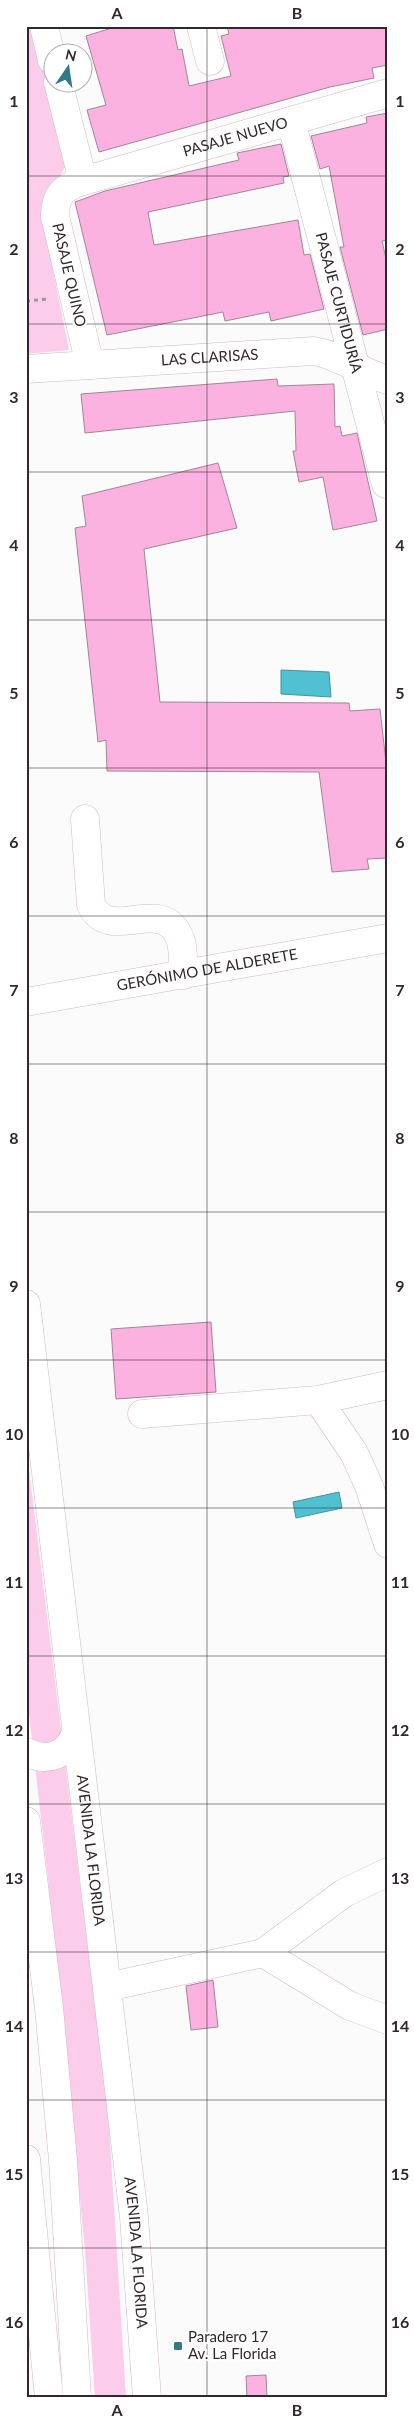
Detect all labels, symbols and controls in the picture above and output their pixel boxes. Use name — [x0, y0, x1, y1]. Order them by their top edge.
text: A — [110, 3, 123, 22]
text: B — [292, 3, 302, 22]
north arrow — [42, 42, 92, 92]
text: N — [64, 45, 78, 64]
text: 1 — [9, 91, 19, 110]
text: 1 — [395, 91, 405, 110]
street label: PASAJE NUEVO — [181, 112, 290, 160]
street label: PASAJE QUINO — [49, 221, 91, 328]
street label: PASAJE CURTIDURÍA — [313, 230, 367, 376]
text: 2 — [9, 239, 19, 258]
text: 2 — [395, 239, 405, 258]
street label: LAS CLARISAS — [160, 344, 259, 369]
text: 3 — [9, 387, 19, 406]
text: 3 — [395, 387, 405, 406]
text: 4 — [9, 535, 19, 554]
text: 4 — [395, 535, 405, 554]
text: 5 — [9, 683, 19, 702]
text: 5 — [395, 683, 405, 702]
text: 6 — [9, 832, 19, 851]
text: 6 — [395, 832, 405, 851]
street label: GERÓNIMO DE ALDERETE — [115, 944, 299, 994]
text: 7 — [9, 980, 19, 999]
text: 7 — [395, 980, 405, 999]
text: 8 — [9, 1128, 19, 1147]
text: 8 — [395, 1128, 405, 1147]
text: 9 — [9, 1276, 19, 1295]
text: 9 — [395, 1276, 405, 1295]
text: 10 — [5, 1424, 23, 1443]
text: 10 — [391, 1424, 409, 1443]
text: 11 — [5, 1572, 23, 1591]
text: 11 — [391, 1572, 409, 1591]
text: 12 — [5, 1720, 23, 1739]
text: 12 — [391, 1720, 409, 1739]
street label: AVENIDA LA FLORIDA — [74, 1773, 110, 1928]
text: 13 — [5, 1868, 23, 1887]
text: 13 — [391, 1868, 409, 1887]
text: 14 — [5, 2016, 23, 2035]
text: 14 — [391, 2016, 409, 2035]
text: 15 — [5, 2164, 23, 2183]
text: 15 — [391, 2164, 409, 2183]
street label: AVENIDA LA FLORIDA — [121, 2176, 152, 2330]
text: 16 — [5, 2312, 23, 2331]
text: 16 — [391, 2312, 409, 2331]
place label: Paradero 17 Av. La Florida — [188, 2327, 276, 2362]
marker: Paradero 17 Av. La Florida — [172, 2340, 184, 2352]
text: A — [110, 2400, 123, 2419]
text: B — [292, 2400, 302, 2419]

